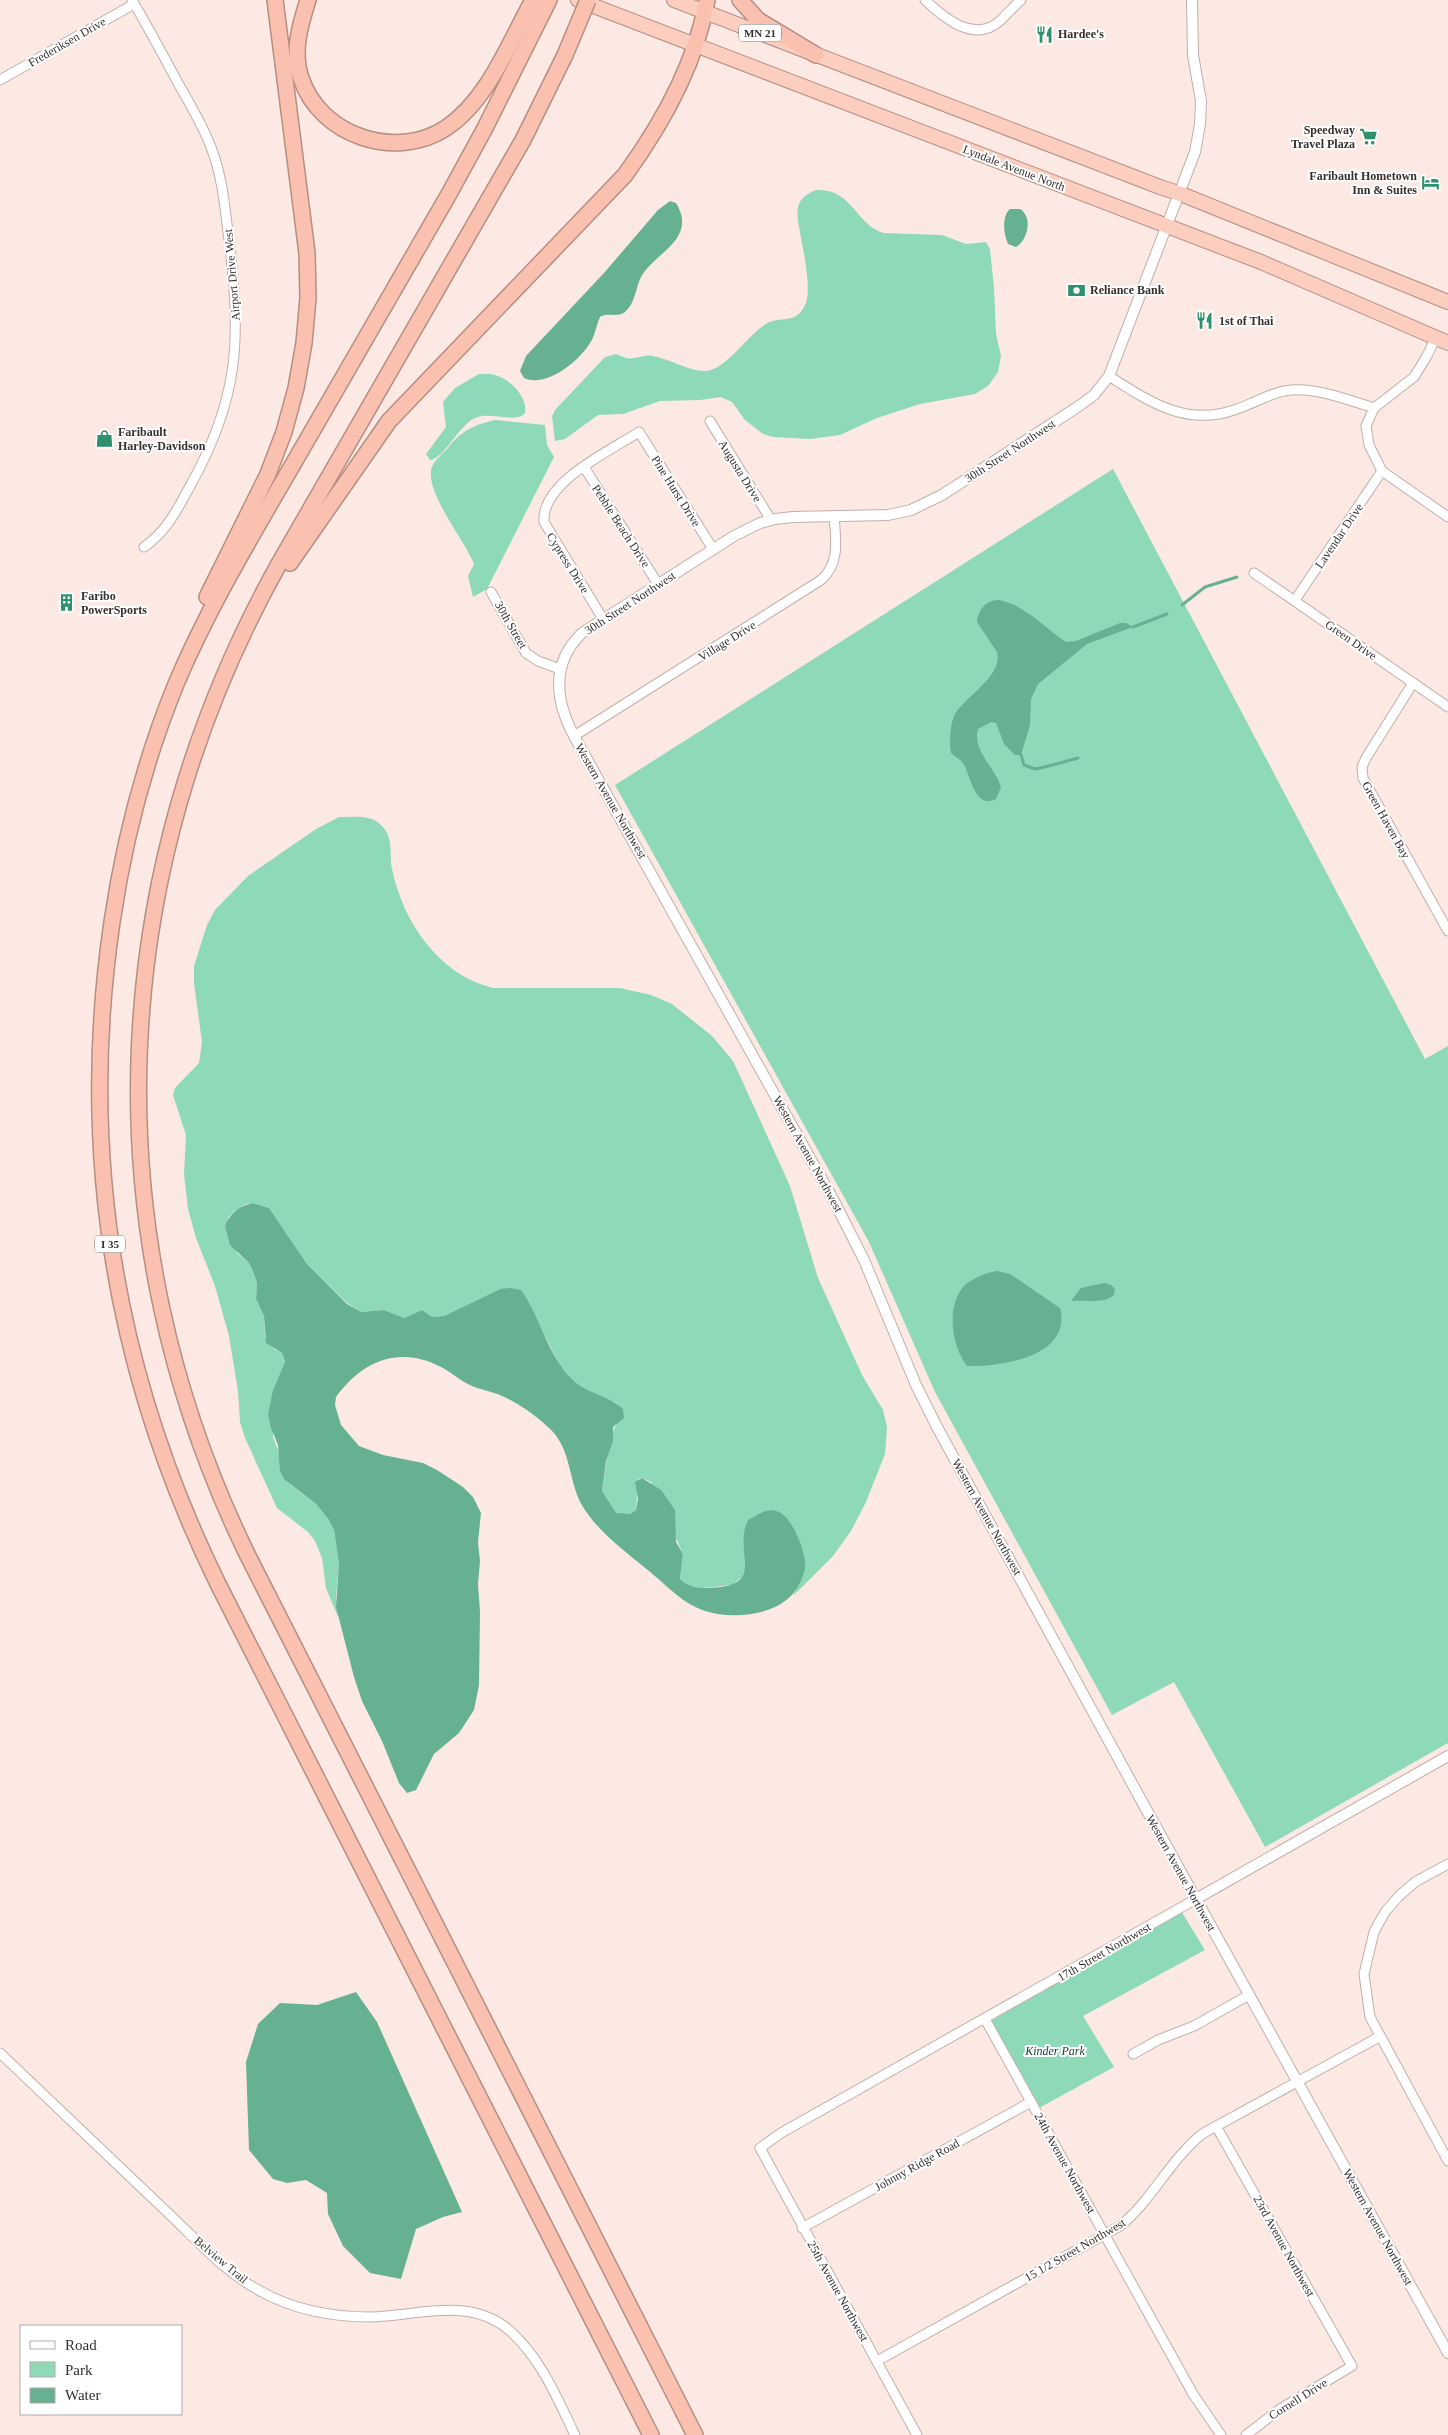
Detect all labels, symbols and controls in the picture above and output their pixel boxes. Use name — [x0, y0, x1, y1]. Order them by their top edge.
street label: Frederiksen Drive — [26, 14, 108, 70]
road number: MN 21 — [739, 24, 781, 42]
restaurant icon: Hardee's — [1034, 24, 1054, 44]
place label: Hardee's — [1058, 27, 1104, 41]
place label: Speedway Travel Plaza — [1291, 123, 1355, 151]
supermarket icon: Speedway Travel Plaza — [1359, 127, 1379, 147]
street label: Lyndale Avenue North — [961, 142, 1067, 194]
place label: Faribault Hometown Inn & Suites — [1309, 169, 1417, 197]
hotel icon: Faribault Hometown Inn & Suites — [1421, 173, 1441, 193]
street label: Airport Drive West — [221, 228, 243, 322]
bank icon: Reliance Bank — [1066, 280, 1086, 300]
place label: Reliance Bank — [1090, 283, 1165, 297]
restaurant icon: 1st of Thai — [1195, 311, 1215, 331]
place label: 1st of Thai — [1219, 314, 1274, 328]
street label: 30th Street Northwest — [962, 416, 1059, 486]
place label: Faribault Harley-Davidson — [118, 425, 206, 453]
shop icon: Faribault Harley-Davidson — [94, 429, 114, 449]
street label: Augusta Drive — [715, 437, 765, 505]
street label: Pine Hurst Drive — [649, 453, 703, 529]
street label: Pebble Beach Drive — [589, 482, 653, 570]
street label: Lavendar Drive — [1312, 501, 1366, 571]
street label: Cypress Drive — [544, 530, 592, 596]
street label: 30th Street Northwest — [582, 568, 679, 638]
place label: Faribo PowerSports — [81, 589, 147, 617]
building icon: Faribo PowerSports — [57, 593, 77, 613]
street label: 30th Street — [492, 599, 530, 652]
street label: Green Drive — [1323, 617, 1379, 663]
street label: Village Drive — [696, 618, 758, 664]
street label: Western Avenue Northwest — [572, 741, 650, 862]
street label: Green Haven Bay — [1359, 779, 1413, 861]
street label: Western Avenue Northwest — [770, 1093, 846, 1215]
road number: I 35 — [95, 1236, 125, 1252]
street label: Western Avenue Northwest — [949, 1456, 1025, 1578]
street label: Western Avenue Northwest — [1143, 1812, 1219, 1934]
street label: 17th Street Northwest — [1055, 1919, 1154, 1984]
park label: Kinder Park — [1024, 2044, 1085, 2058]
street label: 24th Avenue Northwest — [1031, 2110, 1099, 2216]
street label: Johnny Ridge Road — [872, 2136, 962, 2194]
street label: Western Avenue Northwest — [1340, 2166, 1416, 2288]
street label: 23rd Avenue Northwest — [1250, 2193, 1318, 2300]
street label: 15 1/2 Street Northwest — [1022, 2215, 1129, 2285]
street label: Belview Trail — [191, 2234, 251, 2287]
street label: 25th Avenue Northwest — [804, 2238, 872, 2344]
legend — [20, 2325, 182, 2415]
text: Road — [65, 2337, 97, 2353]
text: Park — [65, 2362, 93, 2378]
street label: Cornell Drive — [1266, 2375, 1330, 2423]
text: Water — [65, 2387, 100, 2403]

